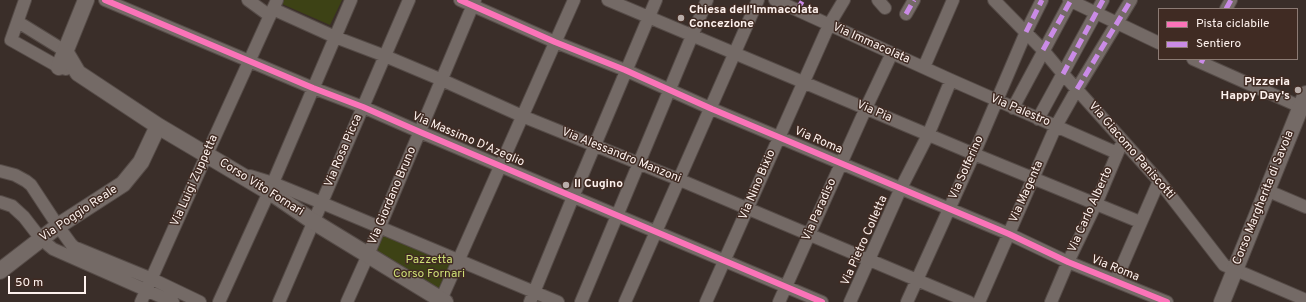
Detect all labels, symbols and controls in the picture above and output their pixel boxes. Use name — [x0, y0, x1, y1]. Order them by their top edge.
place label: Chiesa dell'Immacolata Concezione — [689, 4, 819, 32]
legend — [1158, 8, 1298, 60]
marker: Chiesa dell'Immacolata Concezione — [676, 13, 686, 23]
text: Pista ciclabile — [1196, 16, 1270, 32]
street label: Via Immacolata — [830, 20, 912, 68]
text: Sentiero — [1196, 36, 1241, 52]
place label: Pizzeria Happy Day's — [1221, 76, 1290, 104]
marker: Pizzeria Happy Day's — [1293, 85, 1303, 95]
street label: Via Palestro — [988, 92, 1052, 130]
street label: Via Pia — [854, 98, 894, 126]
street label: Via Giacomo Paniscotti — [1085, 100, 1177, 202]
street label: Via Massimo D'Azeglio — [410, 110, 526, 170]
street label: Via Rosa Picca — [322, 112, 366, 190]
street label: Via Roma — [792, 124, 844, 158]
street label: Via Alessandro Manzoni — [559, 125, 683, 187]
street label: Corso Margherita di Savoia — [1230, 129, 1298, 267]
street label: Via Luigi Zuppetta — [168, 133, 222, 229]
street label: Via Solferino — [947, 134, 987, 202]
street label: Via Giordano Bruno — [366, 145, 420, 247]
street label: Via Nino Bixio — [737, 148, 779, 222]
street label: Corso Vito Fornari — [216, 156, 306, 220]
street label: Via Magenta — [1007, 159, 1047, 225]
street label: Via Carlo Alberto — [1066, 165, 1116, 255]
street label: Via Paradiso — [800, 177, 840, 243]
place label: Il Cugino — [574, 178, 623, 192]
marker: Il Cugino — [561, 180, 571, 190]
street label: Via Poggio Reale — [37, 183, 121, 245]
street label: Via Pietro Colletta — [839, 194, 891, 288]
street label: Via Roma — [1089, 253, 1141, 285]
park label: Pazzetta Corso Fornari — [393, 254, 465, 282]
scale bar — [10, 268, 88, 294]
text: 50 m — [15, 275, 43, 291]

